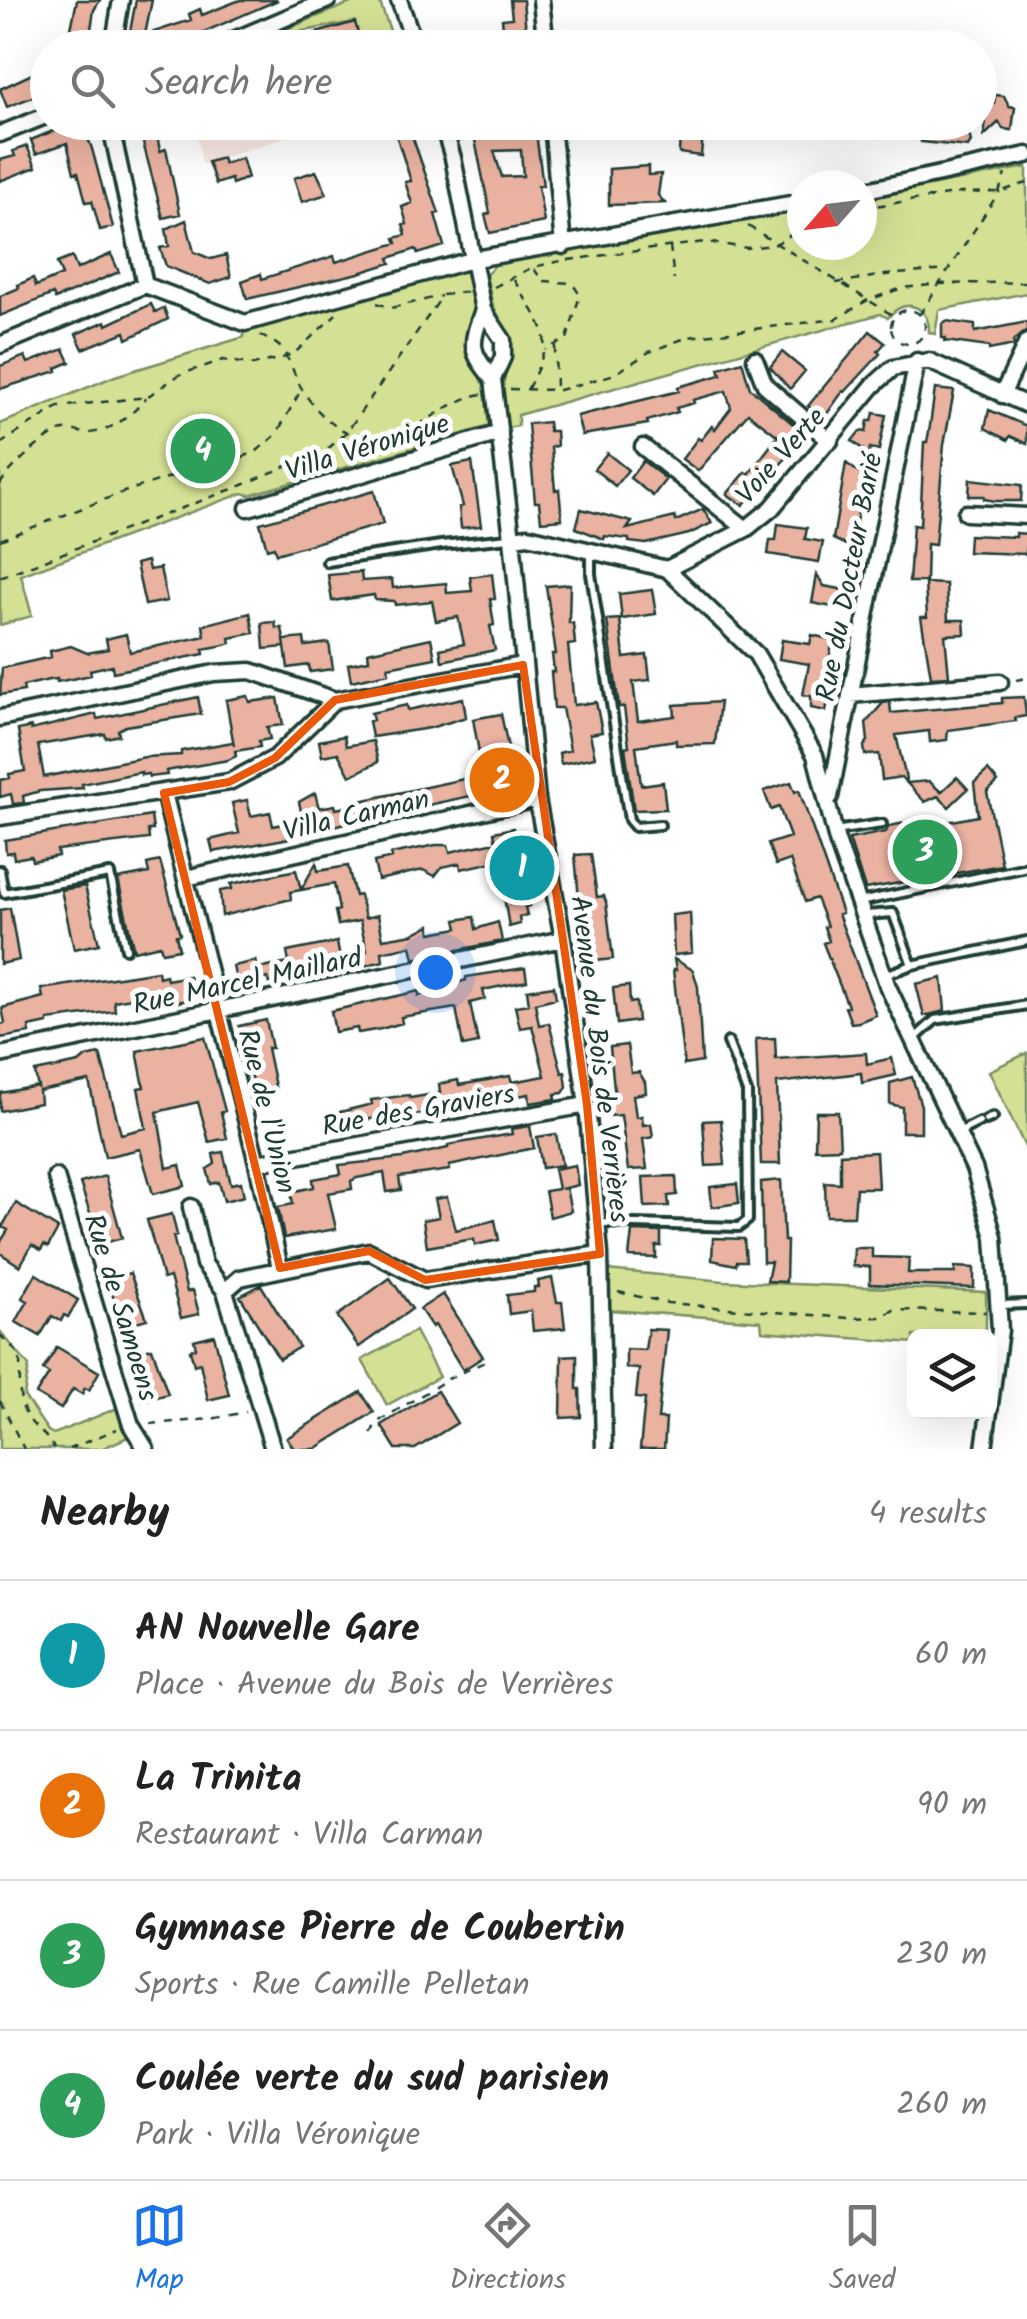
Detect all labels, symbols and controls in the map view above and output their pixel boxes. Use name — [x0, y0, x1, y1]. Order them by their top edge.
search box — [30, 30, 997, 140]
text: Search here — [145, 55, 332, 115]
icon: search — [65, 58, 120, 113]
north arrow — [787, 170, 877, 260]
street label: Voie Verte — [726, 397, 838, 516]
street label: Villa Véronique — [280, 402, 456, 495]
pin: 4 — [170, 414, 236, 488]
street label: Rue du Docteur Barié — [804, 448, 897, 706]
pin: 2 — [470, 742, 534, 818]
street label: Villa Carman — [279, 778, 434, 855]
pin: 3 — [892, 814, 958, 890]
pin: 1 — [490, 830, 554, 906]
street label: Avenue du Bois de Verrières — [556, 893, 641, 1225]
street label: Rue Marcel Maillard — [129, 936, 367, 1029]
your location — [410, 947, 461, 998]
street label: Rue de l'Union — [223, 1025, 308, 1199]
street label: Rue des Graviers — [318, 1072, 519, 1151]
street label: Rue de Samoens — [70, 1208, 169, 1407]
map controls — [907, 1329, 997, 1419]
button: layers — [907, 1329, 997, 1419]
text: Nearby — [40, 1481, 169, 1548]
text: 4 results — [869, 1489, 987, 1540]
text: AN Nouvelle Gare — [135, 1600, 420, 1660]
text: 1 — [68, 1630, 77, 1681]
text: 60 m — [915, 1630, 987, 1681]
text: Place · Avenue du Bois de Verrières — [135, 1660, 613, 1711]
text: La Trinita — [135, 1750, 302, 1810]
text: 2 — [63, 1780, 82, 1831]
text: 90 m — [917, 1780, 987, 1831]
text: Restaurant · Villa Carman — [135, 1810, 483, 1861]
text: Gymnase Pierre de Coubertin — [135, 1900, 625, 1960]
text: 3 — [64, 1930, 81, 1981]
text: 230 m — [896, 1930, 987, 1981]
text: Sports · Rue Camille Pelletan — [135, 1960, 529, 2011]
text: Coulée verte du sud parisien — [135, 2050, 609, 2110]
text: 4 — [64, 2080, 81, 2131]
text: 260 m — [896, 2080, 987, 2131]
text: Park · Villa Véronique — [135, 2110, 420, 2161]
tab: Map — [132, 2198, 187, 2303]
tab: Directions — [450, 2198, 566, 2303]
tab: Saved — [829, 2198, 895, 2303]

